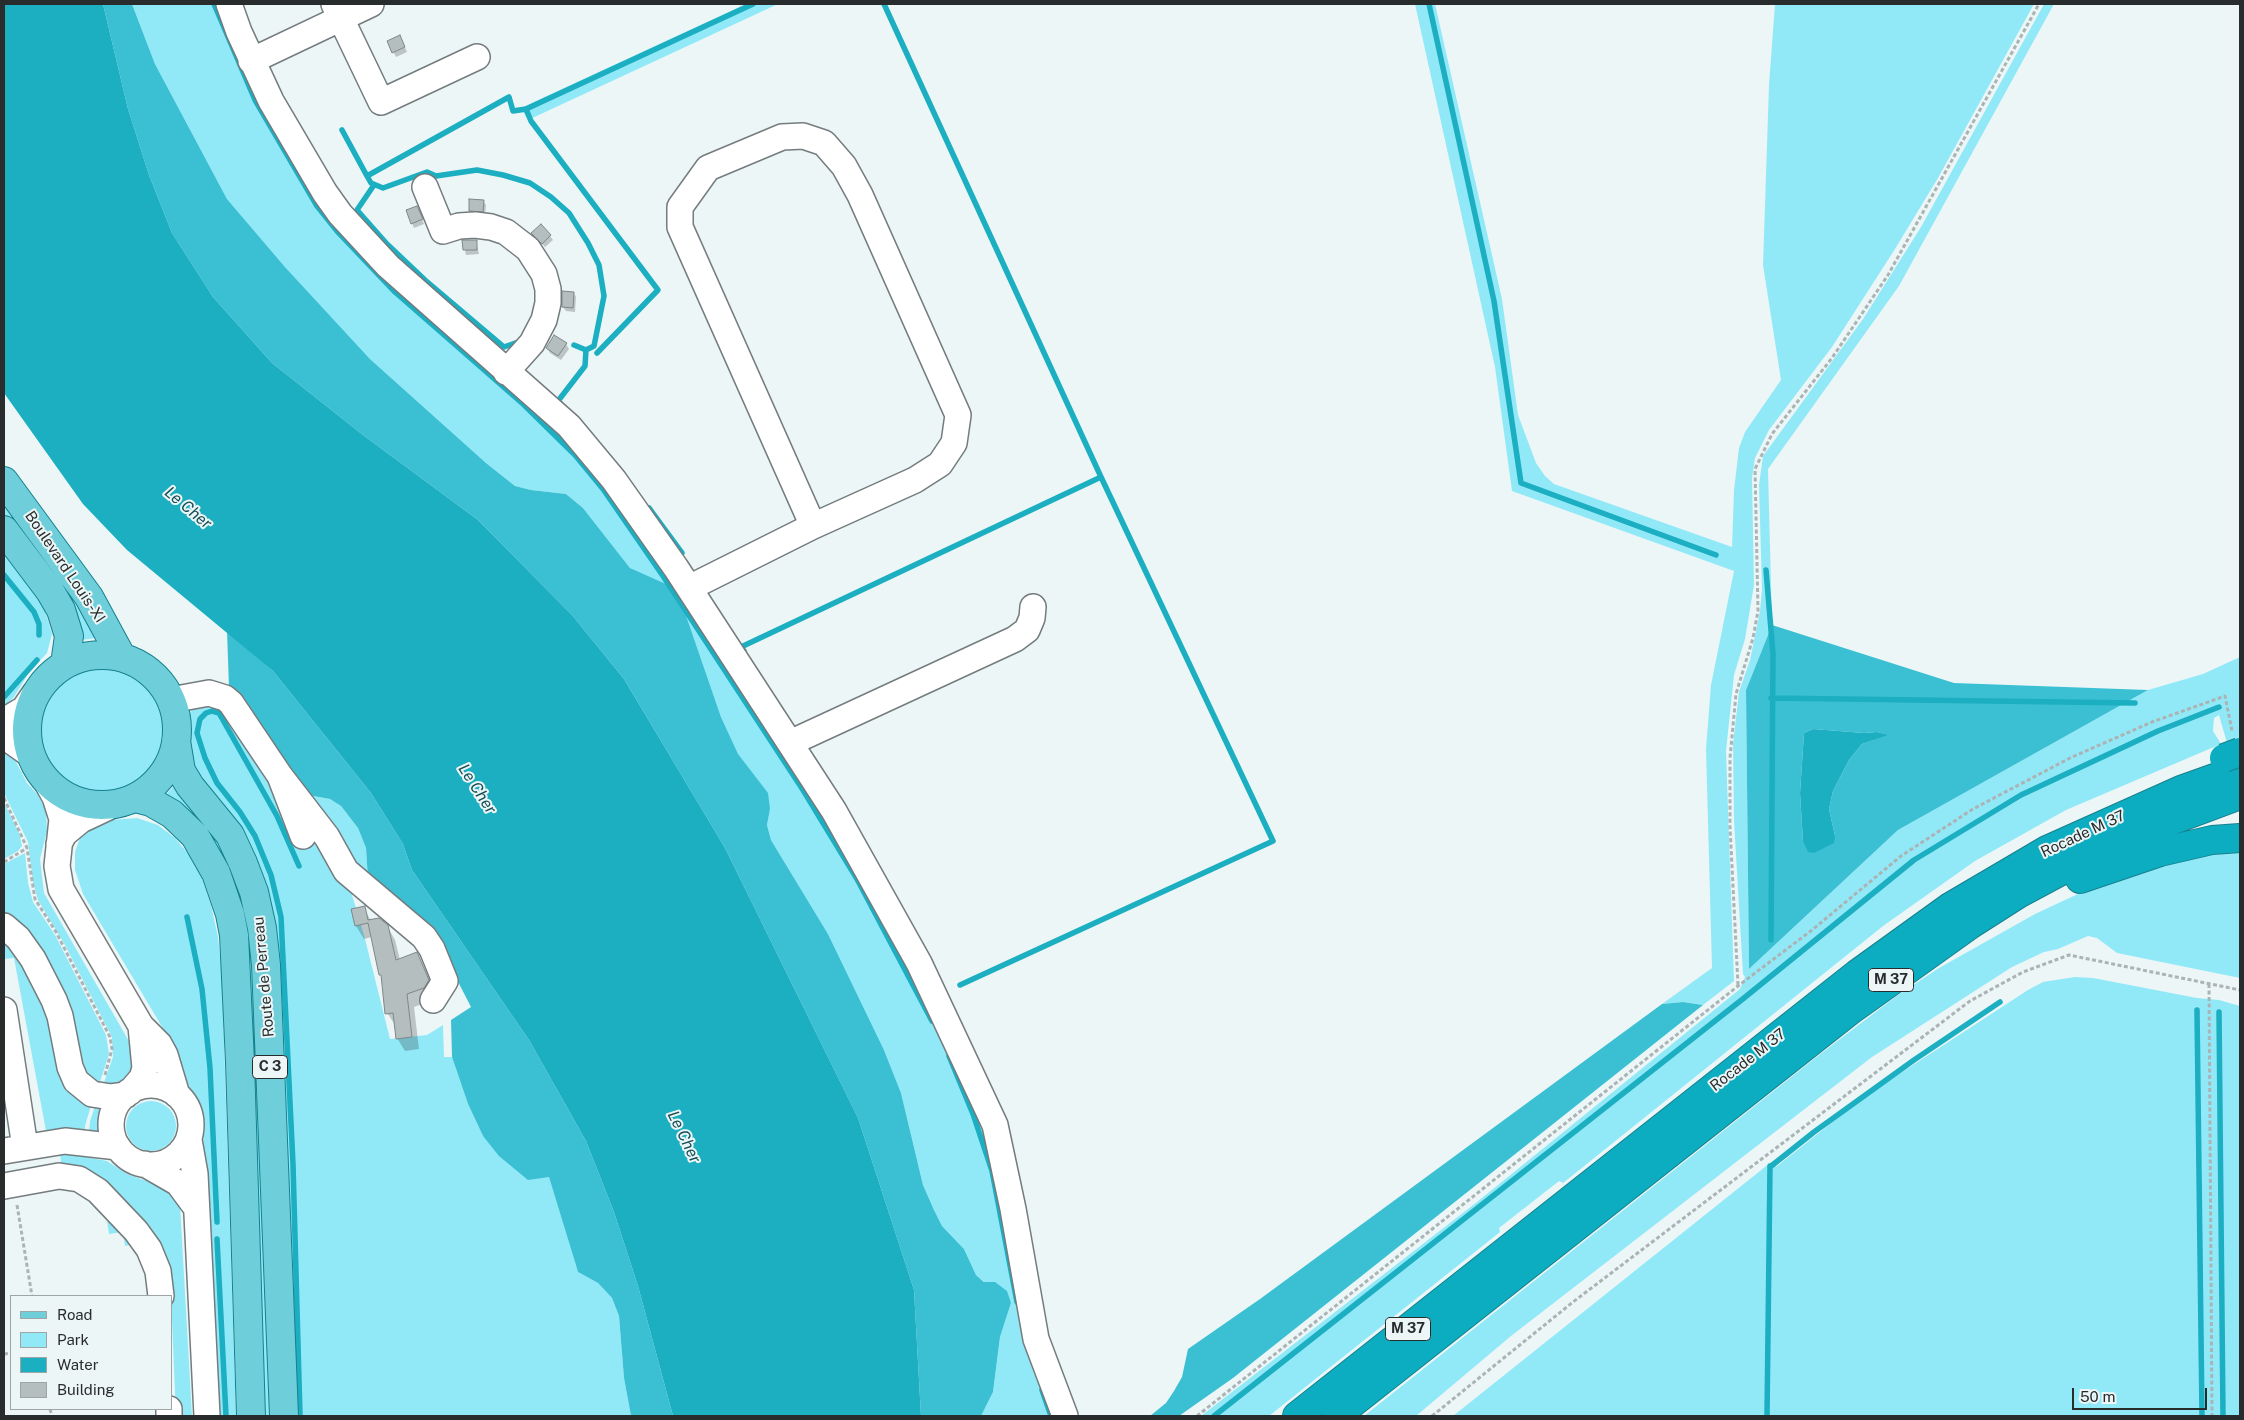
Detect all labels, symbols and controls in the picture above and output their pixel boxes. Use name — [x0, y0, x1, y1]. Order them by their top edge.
water label: Le Cher — [161, 483, 215, 533]
street label: Boulevard Louis-XI — [21, 508, 109, 626]
water label: Le Cher — [454, 760, 500, 818]
street label: Rocade M 37 — [2038, 807, 2128, 861]
street label: Route de Perreau — [250, 916, 278, 1038]
road number: M 37 — [1868, 968, 1914, 992]
street label: Rocade M 37 — [1707, 1025, 1789, 1095]
road number: C 3 — [252, 1056, 288, 1078]
water label: Le Cher — [663, 1108, 705, 1166]
legend — [10, 1295, 172, 1410]
text: Road — [57, 1306, 93, 1323]
road number: M 37 — [1386, 1318, 1430, 1340]
text: Park — [57, 1331, 89, 1348]
text: Water — [57, 1356, 99, 1373]
scale bar — [2074, 1378, 2209, 1410]
text: Building — [57, 1381, 115, 1398]
text: 50 m — [2080, 1388, 2115, 1405]

